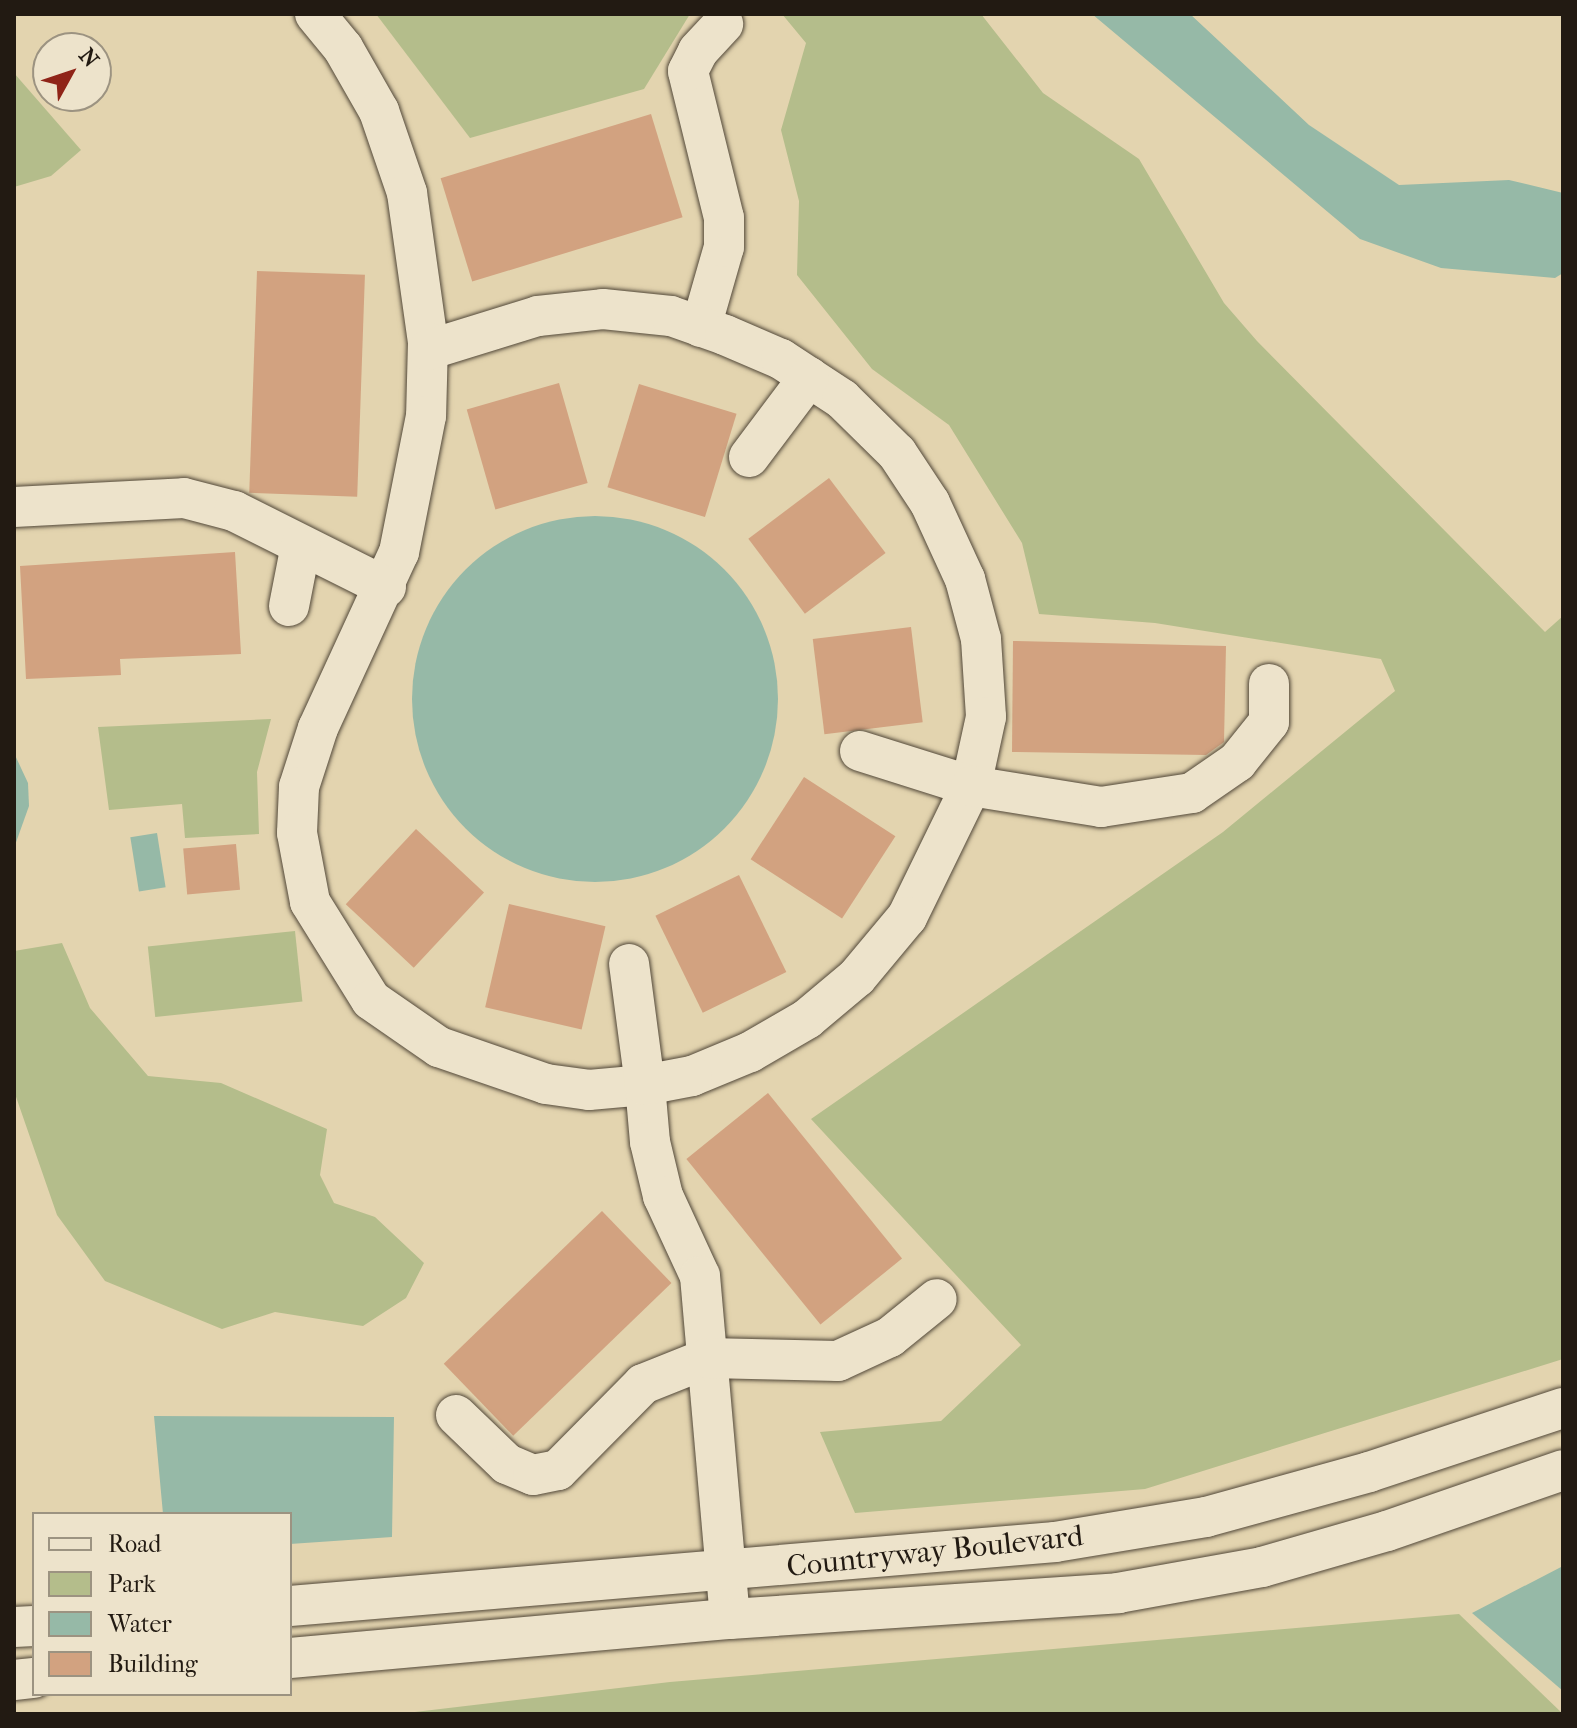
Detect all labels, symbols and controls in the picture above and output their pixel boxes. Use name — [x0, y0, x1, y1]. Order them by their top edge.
north arrow — [32, 32, 112, 112]
text: N — [74, 43, 104, 73]
legend — [32, 1512, 292, 1696]
street label: Countryway Boulevard — [785, 1519, 1085, 1585]
text: Road — [108, 1530, 161, 1558]
text: Park — [108, 1570, 156, 1598]
text: Water — [108, 1610, 172, 1638]
text: Building — [108, 1650, 198, 1678]

